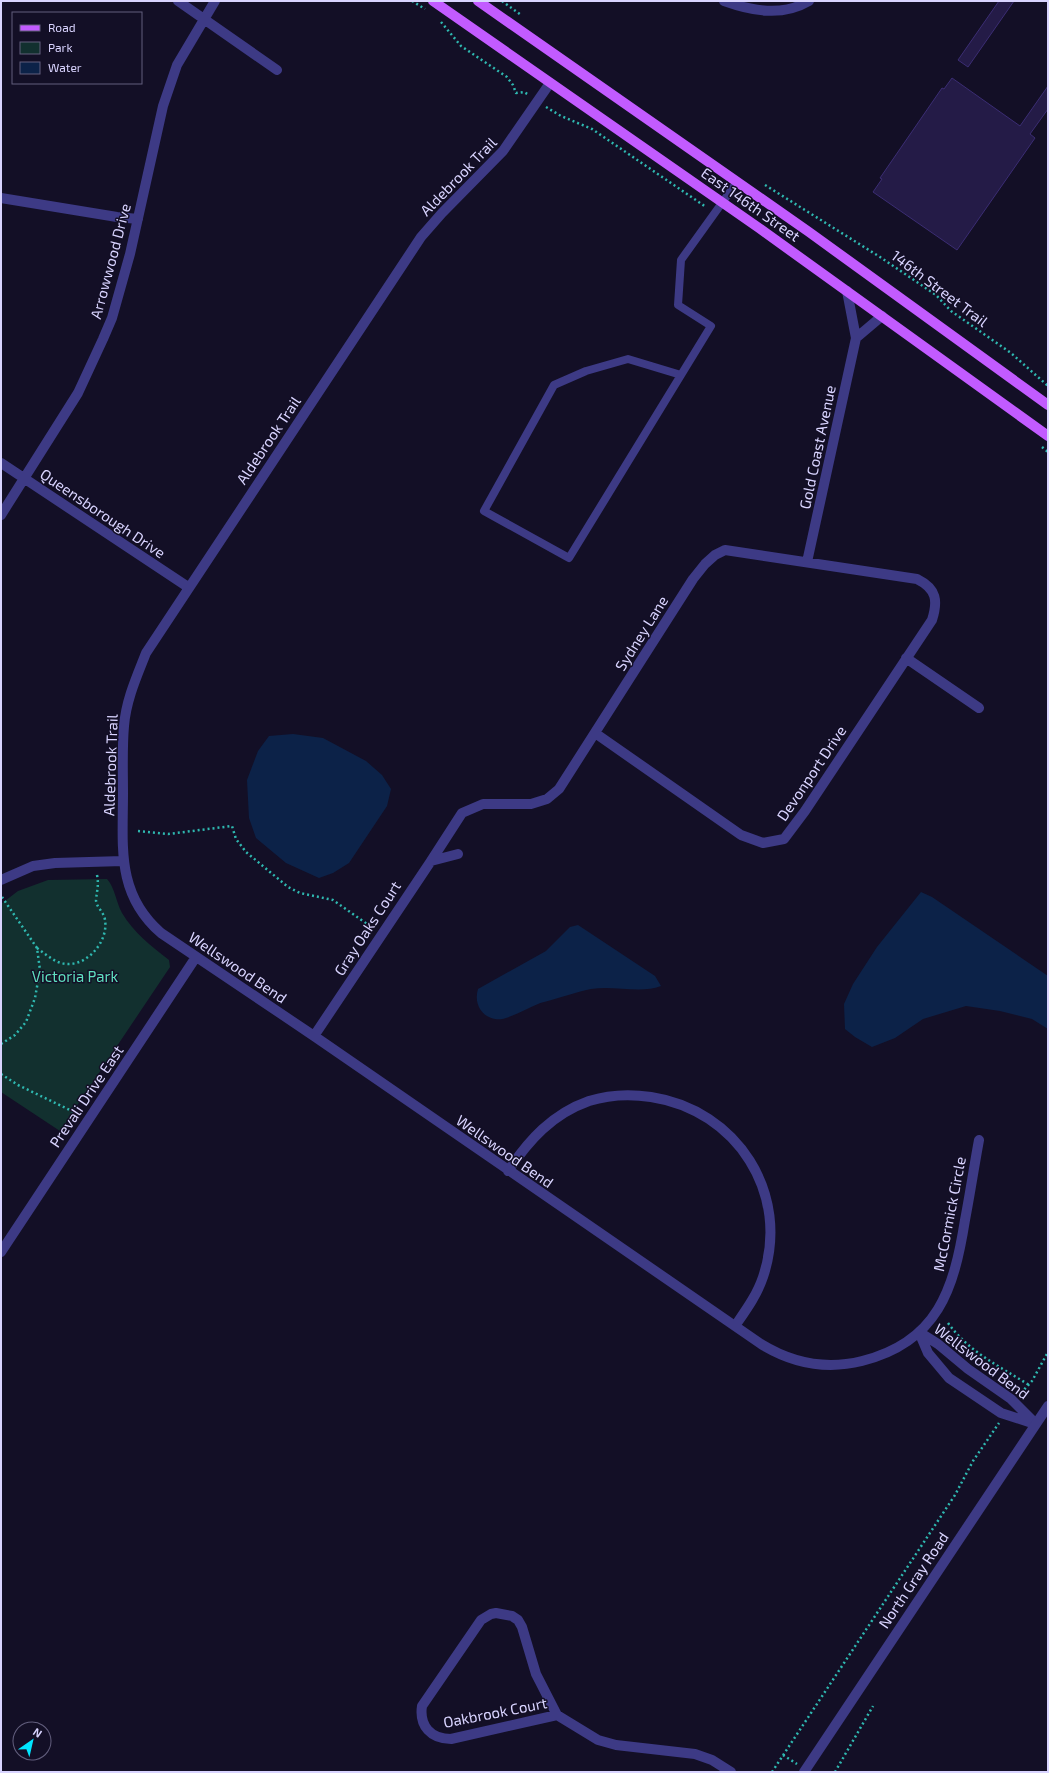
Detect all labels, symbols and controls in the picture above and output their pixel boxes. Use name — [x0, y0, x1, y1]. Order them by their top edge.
legend — [12, 12, 142, 84]
text: Road — [48, 20, 76, 34]
text: Park — [48, 40, 73, 54]
text: Water — [48, 60, 82, 74]
street label: Aldebrook Trail — [416, 133, 500, 219]
street label: East 146th Street — [698, 163, 804, 245]
street label: Arrowwood Drive — [86, 201, 134, 321]
street label: 146th Street Trail — [888, 246, 992, 330]
street label: Gold Coast Avenue — [795, 383, 839, 511]
street label: Aldebrook Trail — [232, 392, 304, 487]
street label: Queensborough Drive — [36, 464, 169, 562]
street label: Sydney Lane — [611, 592, 671, 674]
street label: Aldebrook Trail — [99, 713, 121, 816]
street label: Devonport Drive — [773, 722, 849, 824]
street label: Gray Oaks Court — [330, 877, 404, 979]
street label: Wellswood Bend — [186, 928, 290, 1006]
park label: Victoria Park — [32, 967, 119, 985]
street label: Prevali Drive East — [45, 1041, 127, 1150]
street label: Wellswood Bend — [453, 1111, 557, 1191]
street label: McCormick Circle — [929, 1155, 969, 1273]
street label: Wellswood Bend — [931, 1319, 1033, 1403]
street label: North Gray Road — [874, 1529, 952, 1631]
street label: Oakbrook Court — [442, 1693, 549, 1731]
north arrow — [12, 1721, 52, 1761]
text: N — [31, 1725, 45, 1740]

